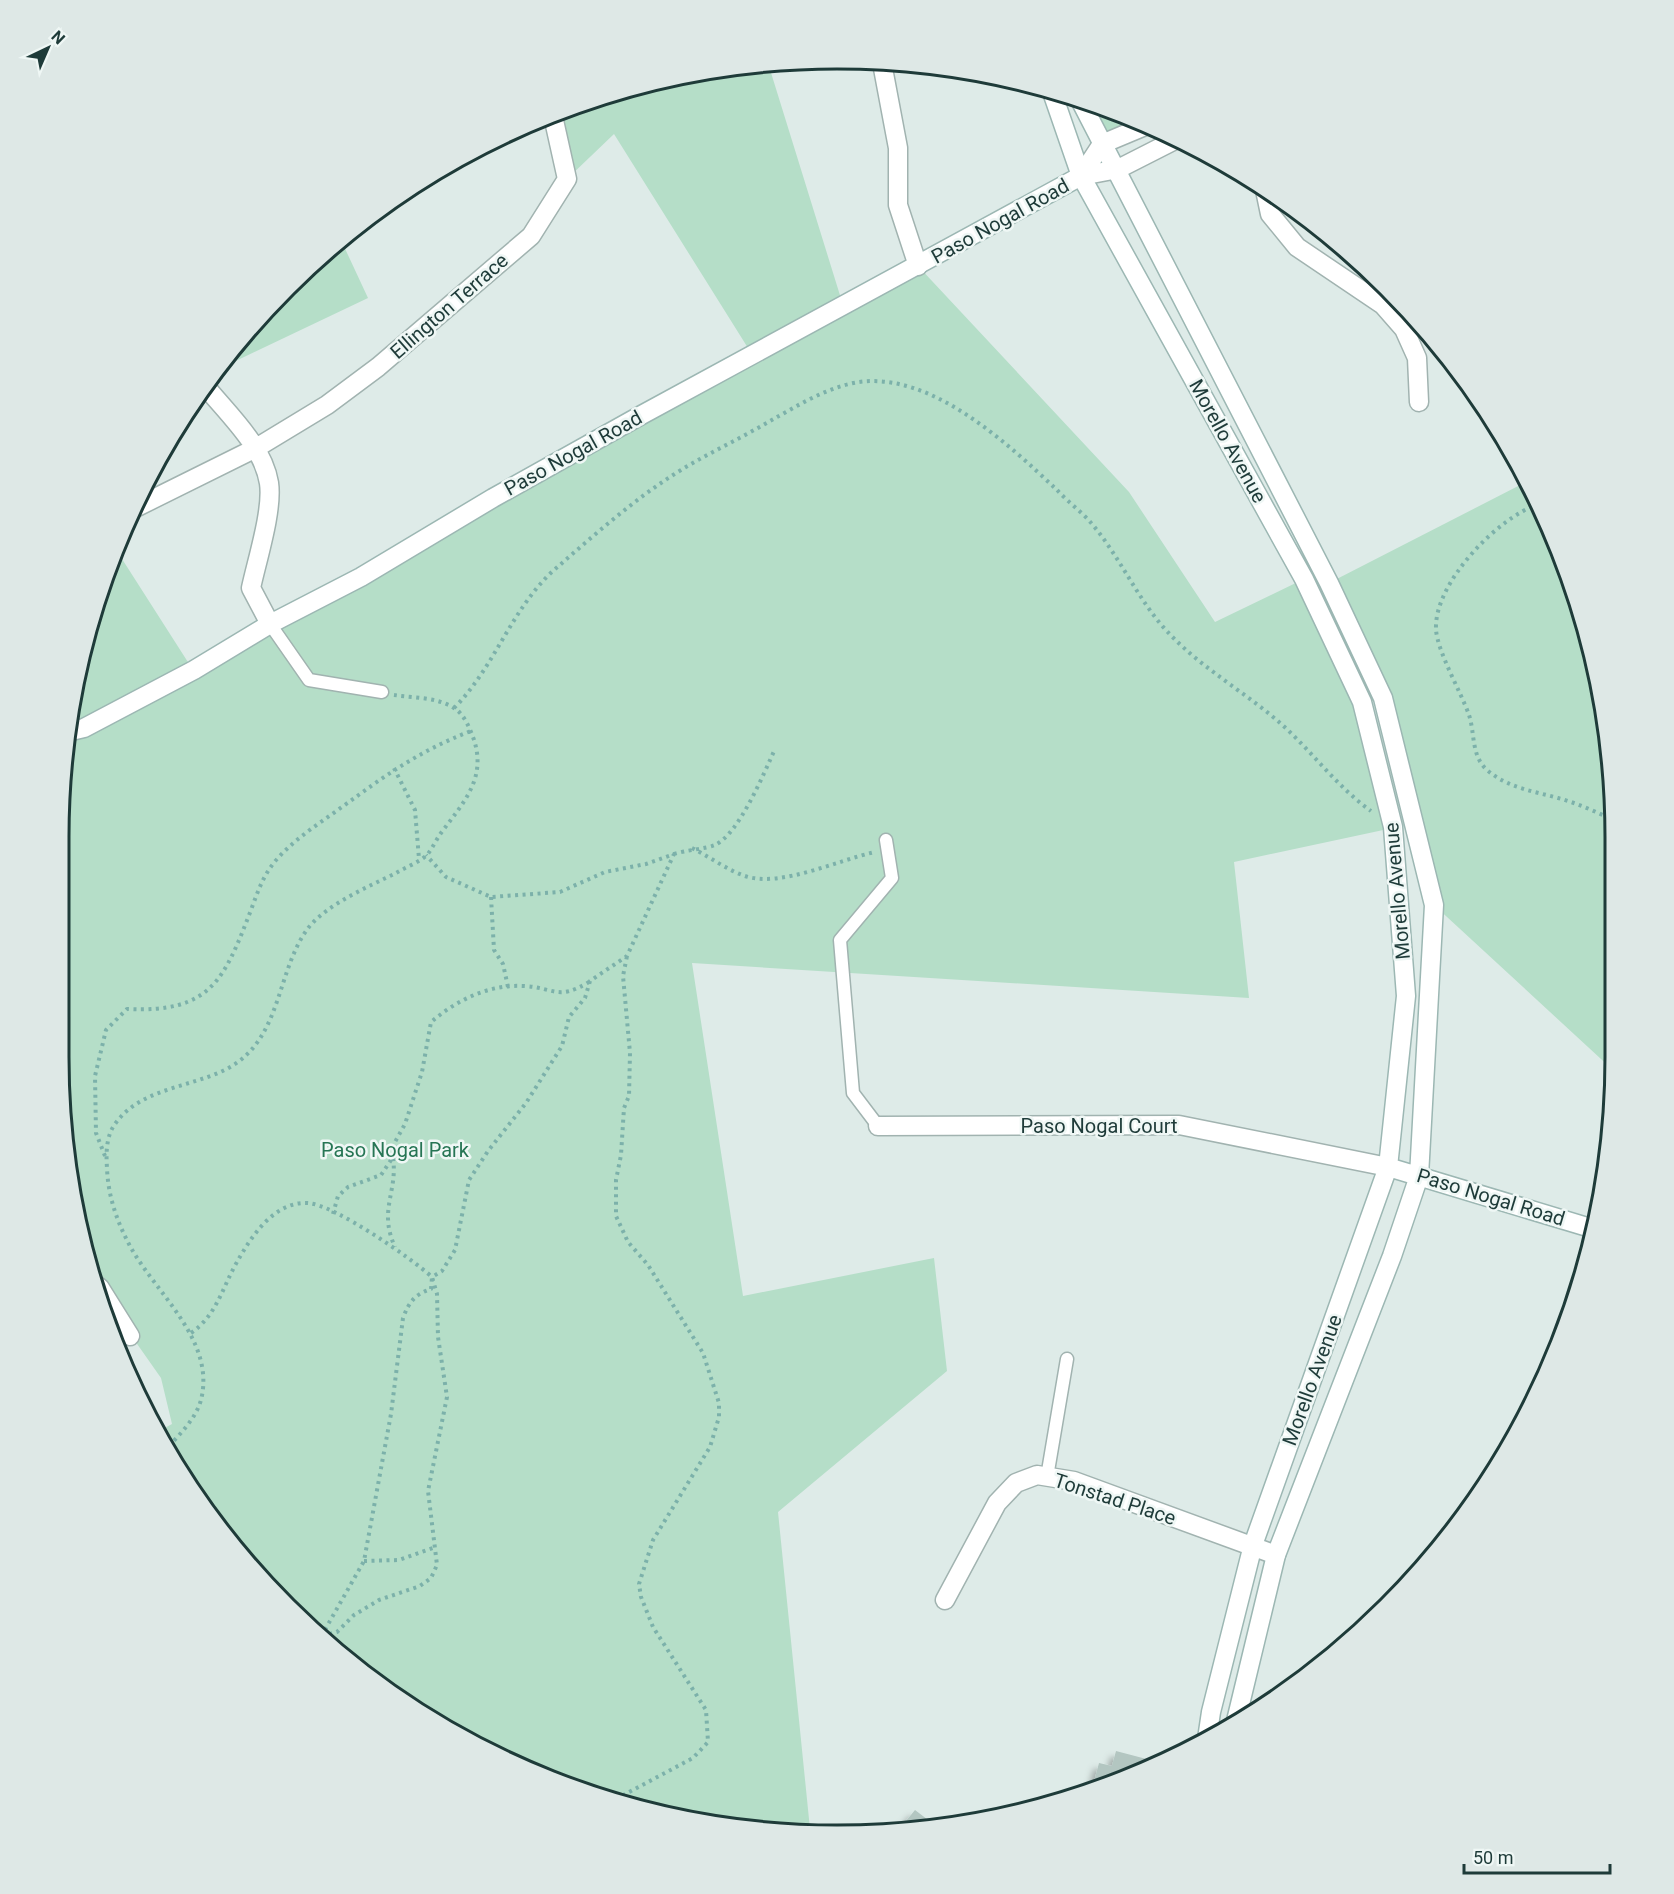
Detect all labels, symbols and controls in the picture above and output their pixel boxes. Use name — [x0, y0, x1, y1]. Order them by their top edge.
north arrow — [18, 18, 78, 78]
text: N — [47, 27, 69, 48]
street label: Paso Nogal Road — [927, 173, 1073, 269]
street label: Ellington Terrace — [385, 248, 513, 364]
street label: Morello Avenue — [1184, 375, 1272, 507]
street label: Paso Nogal Road — [500, 405, 646, 501]
street label: Morello Avenue — [1379, 821, 1415, 961]
street label: Paso Nogal Court — [1021, 1114, 1177, 1138]
park label: Paso Nogal Park — [321, 1138, 470, 1162]
street label: Paso Nogal Road — [1414, 1163, 1568, 1231]
street label: Morello Avenue — [1277, 1311, 1347, 1449]
street label: Tonstad Place — [1051, 1468, 1179, 1530]
scale bar — [1464, 1837, 1610, 1875]
text: 50 m — [1473, 1847, 1513, 1868]

